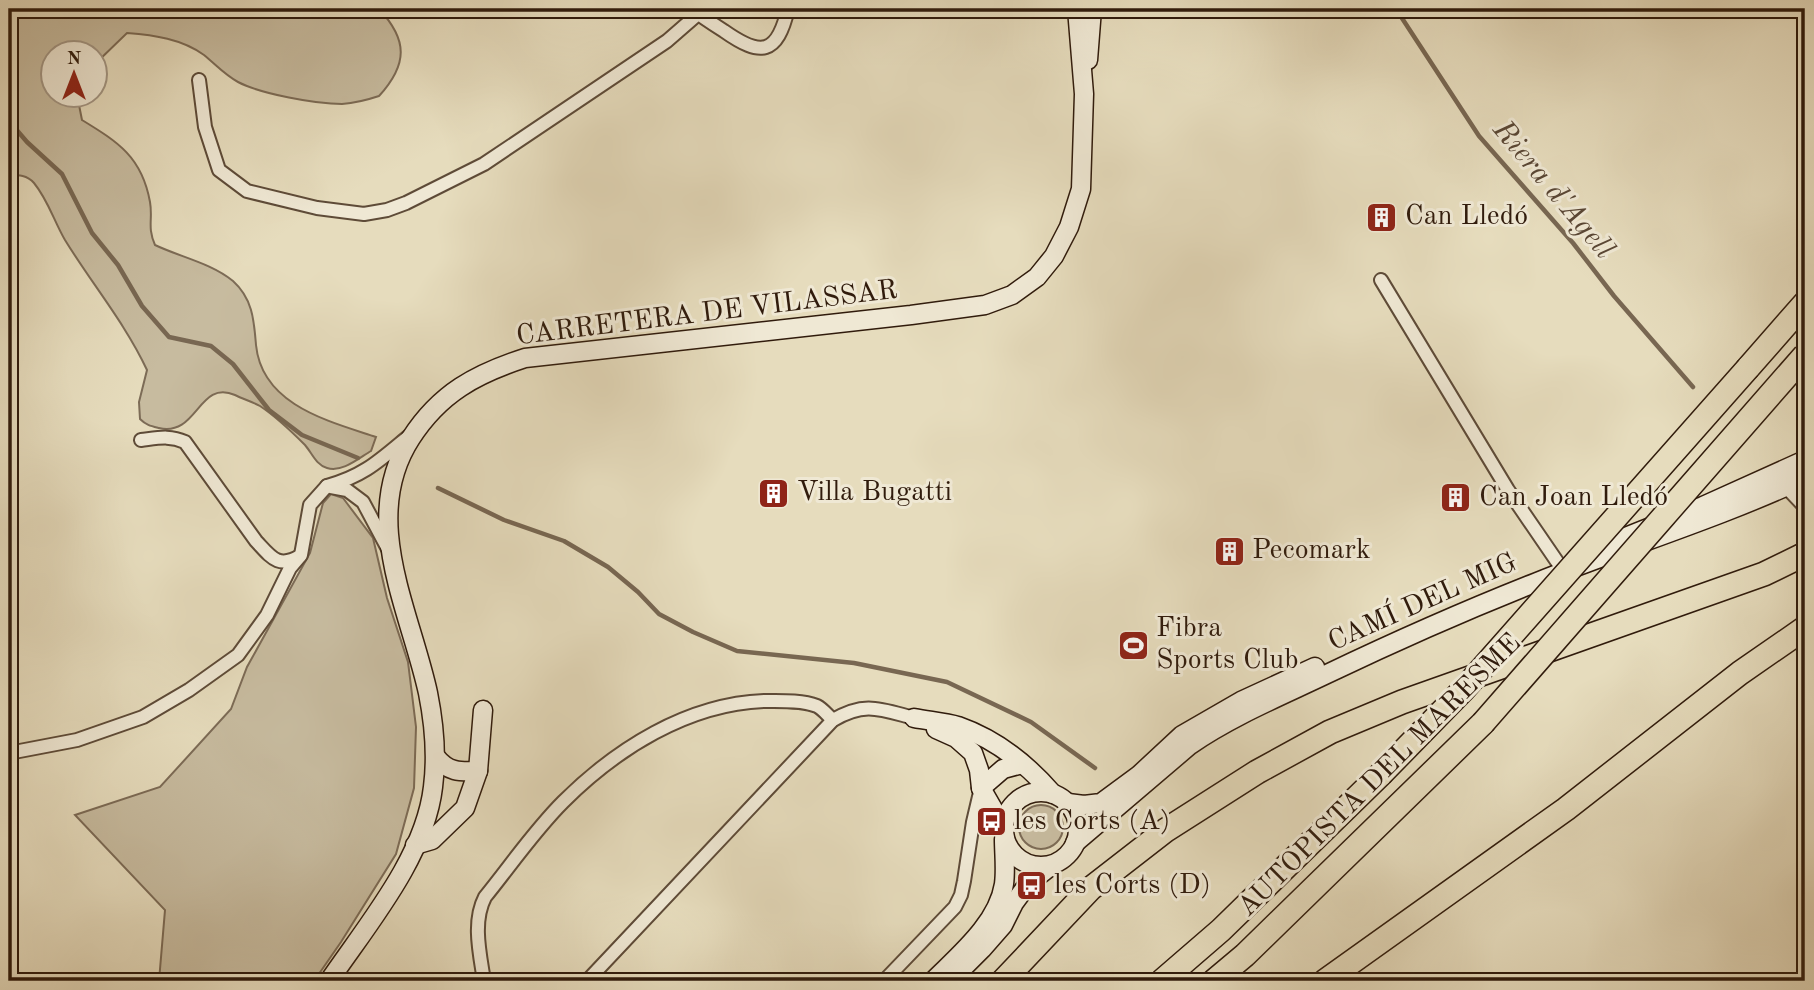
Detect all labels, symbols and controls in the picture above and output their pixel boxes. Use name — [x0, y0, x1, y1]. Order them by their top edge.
north arrow — [38, 38, 108, 108]
text: N — [67, 50, 82, 69]
water label: Riera d'Agell — [1486, 114, 1619, 265]
building icon: Can Lledó — [1365, 200, 1399, 234]
place label: Can Lledó — [1405, 203, 1528, 231]
street label: CARRETERA DE VILASSAR — [515, 277, 899, 351]
building icon: Villa Bugatti — [757, 476, 791, 510]
place label: Villa Bugatti — [797, 479, 952, 507]
building icon: Can Joan Lledó — [1439, 481, 1473, 515]
place label: Can Joan Lledó — [1479, 484, 1668, 512]
building icon: Pecomark — [1212, 534, 1246, 568]
place label: Pecomark — [1252, 537, 1371, 565]
street label: CAMÍ DEL MIG — [1322, 544, 1522, 657]
place label: Fibra Sports Club — [1156, 615, 1299, 675]
sports icon: Fibra Sports Club — [1116, 628, 1150, 662]
street label: AUTOPISTA DEL MARESME — [1233, 629, 1527, 923]
bus stop icon: les Corts (A) — [974, 805, 1008, 839]
place label: les Corts (A) — [1014, 808, 1170, 836]
bus stop icon: les Corts (D) — [1014, 869, 1048, 903]
place label: les Corts (D) — [1054, 872, 1211, 900]

